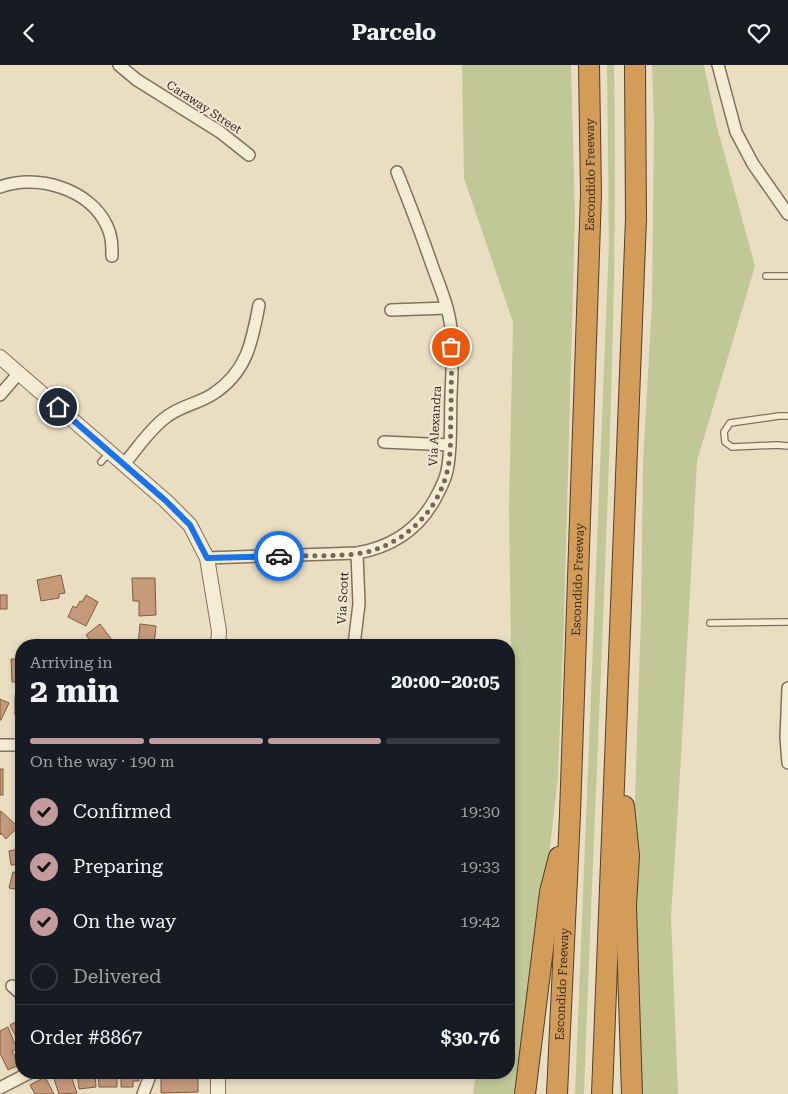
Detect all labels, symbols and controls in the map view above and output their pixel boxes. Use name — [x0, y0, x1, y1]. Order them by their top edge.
icon: back — [15, 19, 43, 47]
icon: heart — [745, 19, 773, 47]
text: Parcelo — [352, 20, 436, 45]
street label: Caraway Street — [164, 78, 245, 137]
street label: Escondido Freeway — [583, 117, 598, 231]
pin — [430, 326, 472, 368]
icon: bag — [437, 333, 465, 361]
street label: Via Alexandra — [426, 385, 444, 467]
pin — [37, 386, 79, 428]
icon: home — [44, 393, 72, 421]
street label: Escondido Freeway — [569, 522, 587, 636]
courier — [254, 531, 304, 581]
icon: car — [265, 542, 293, 570]
street label: Via Scott — [335, 571, 351, 625]
text: Arriving in — [30, 653, 113, 672]
text: 20:00–20:05 — [391, 670, 500, 693]
text: 2 min — [30, 672, 119, 710]
text: On the way · 190 m — [30, 752, 175, 771]
icon: check — [30, 798, 58, 826]
text: Confirmed — [73, 800, 171, 823]
text: 19:30 — [460, 802, 500, 821]
icon: check — [30, 853, 58, 881]
text: Preparing — [73, 855, 163, 878]
text: 19:33 — [460, 857, 500, 876]
icon: check — [30, 908, 58, 936]
text: On the way — [73, 910, 176, 933]
text: 19:42 — [460, 912, 500, 931]
street label: Escondido Freeway — [552, 926, 572, 1041]
text: Delivered — [73, 965, 161, 988]
text: Order #8867 — [30, 1026, 142, 1049]
text: $30.76 — [441, 1026, 500, 1049]

